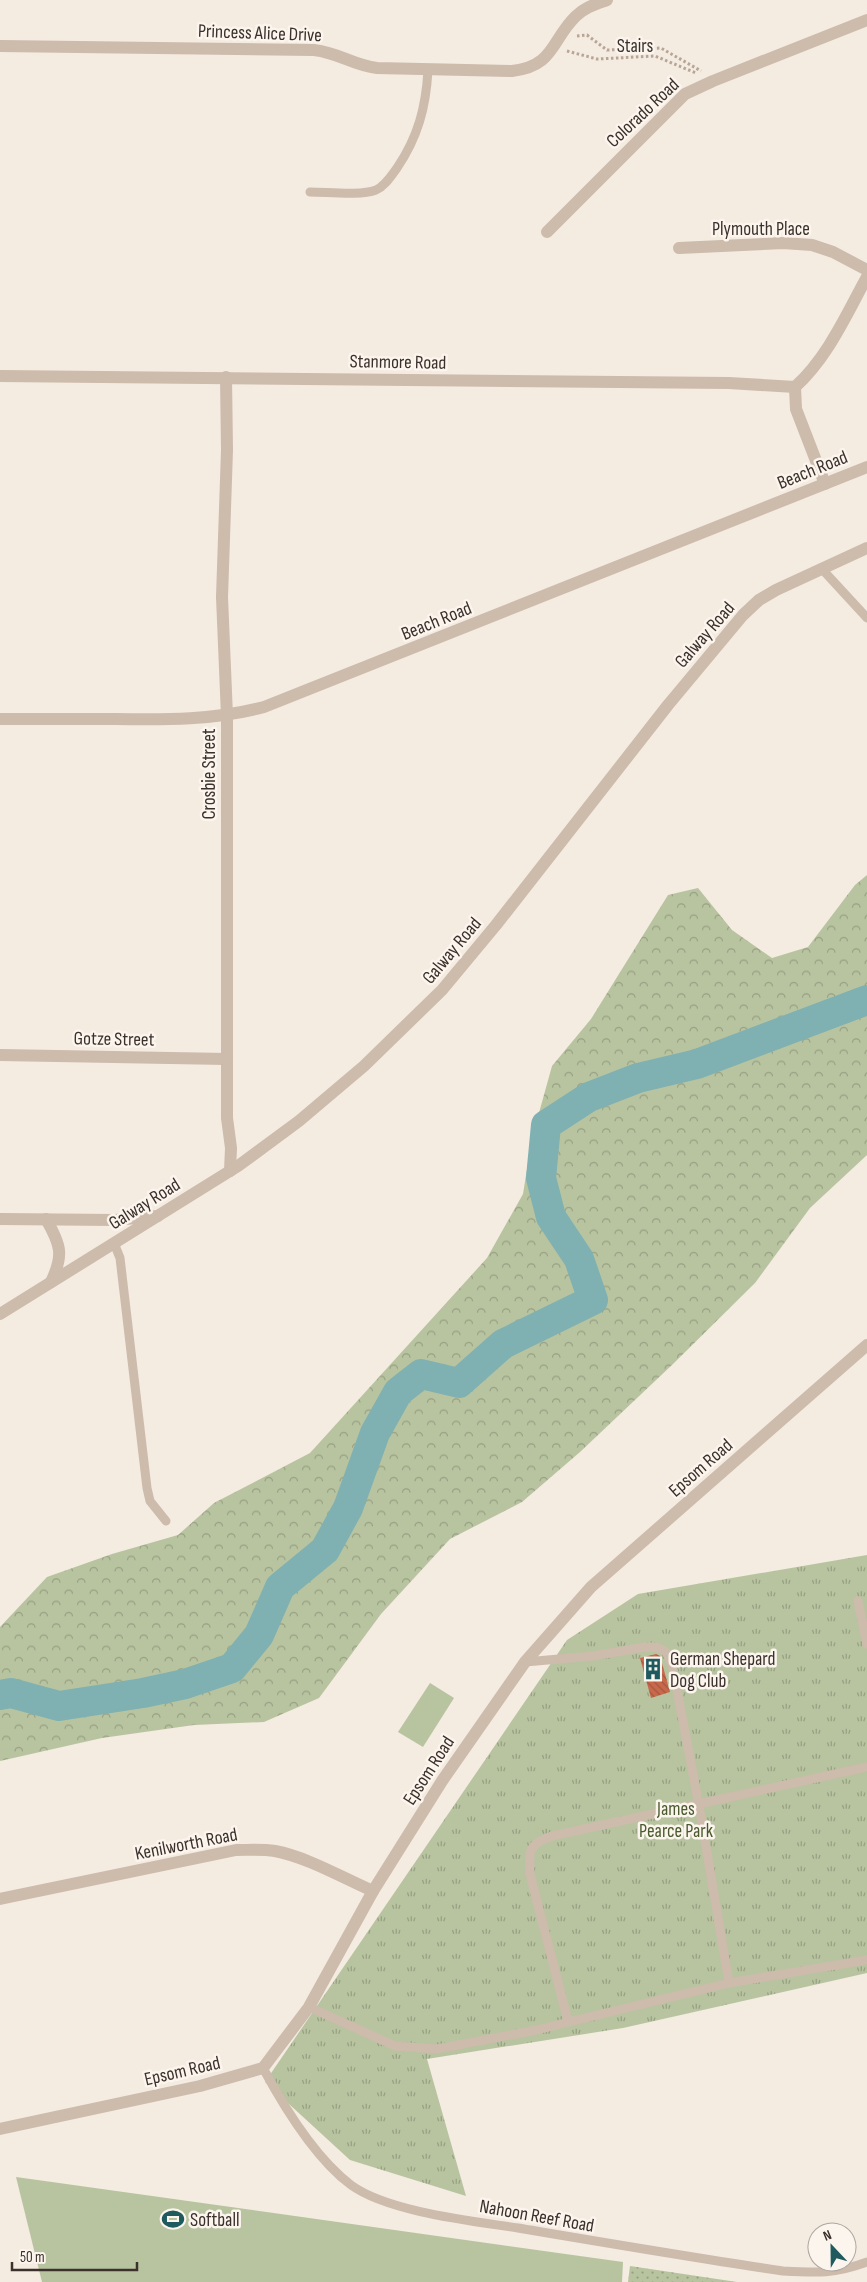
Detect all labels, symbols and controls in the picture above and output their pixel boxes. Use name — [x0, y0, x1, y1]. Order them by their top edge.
street label: Princess Alice Drive — [198, 20, 322, 47]
street label: Stairs — [617, 35, 654, 58]
street label: Colorado Road — [602, 74, 684, 153]
street label: Plymouth Place — [712, 218, 810, 241]
street label: Stanmore Road — [349, 350, 447, 375]
street label: Beach Road — [774, 446, 851, 495]
street label: Beach Road — [398, 597, 475, 646]
street label: Galway Road — [670, 597, 740, 673]
street label: Crosbie Street — [198, 728, 221, 820]
street label: Galway Road — [418, 913, 487, 989]
street label: Gotze Street — [73, 1027, 155, 1052]
street label: Galway Road — [105, 1173, 185, 1235]
street label: Epsom Road — [664, 1434, 738, 1502]
place label: German Shepard Dog Club — [670, 1648, 775, 1693]
building icon: German Shepard Dog Club — [640, 1656, 666, 1682]
street label: Epsom Road — [399, 1732, 460, 1809]
park label: James Pearce Park — [639, 1798, 714, 1843]
street label: Kenilworth Road — [133, 1823, 239, 1866]
street label: Epsom Road — [142, 2052, 223, 2091]
street label: Nahoon Reef Road — [478, 2195, 596, 2238]
sports icon: Softball — [160, 2206, 186, 2232]
place label: Softball — [190, 2209, 239, 2232]
north arrow — [807, 2222, 857, 2272]
text: N — [821, 2226, 834, 2245]
scale bar — [12, 2240, 138, 2272]
text: 50 m — [20, 2248, 45, 2267]

